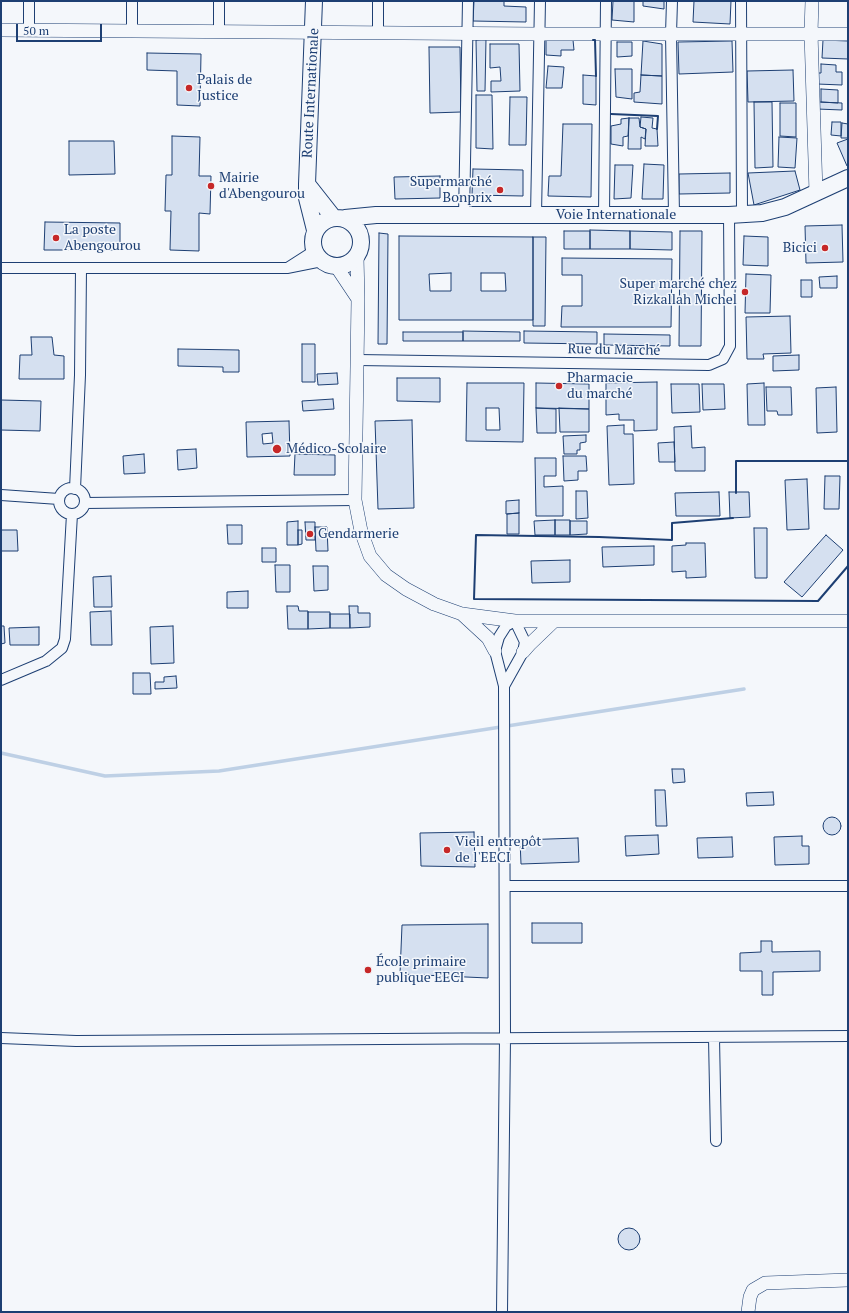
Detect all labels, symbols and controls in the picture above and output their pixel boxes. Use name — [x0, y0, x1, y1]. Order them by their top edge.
scale bar — [18, 16, 104, 42]
text: 50 m — [23, 23, 49, 38]
street label: Route Internationale — [299, 28, 323, 158]
place label: Palais de Justice — [197, 72, 252, 104]
marker: Palais de Justice — [184, 83, 194, 93]
place label: Mairie d'Abengourou — [219, 170, 305, 202]
place label: Supermarché Bonprix — [410, 174, 492, 206]
marker: Mairie d'Abengourou — [206, 181, 216, 191]
marker: Supermarché Bonprix — [495, 185, 505, 195]
street label: Voie Internationale — [556, 207, 676, 223]
place label: La poste Abengourou — [64, 222, 141, 254]
marker: La poste Abengourou — [51, 233, 61, 243]
place label: Bicici — [783, 240, 817, 256]
marker: Bicici — [820, 243, 830, 253]
place label: Super marché chez Rizkallah Michel — [620, 276, 737, 308]
marker: Super marché chez Rizkallah Michel — [740, 287, 750, 297]
street label: Rue du Marché — [567, 341, 661, 359]
place label: Pharmacie du marché — [567, 370, 633, 402]
marker: Pharmacie du marché — [554, 381, 564, 391]
place label: Médico-Scolaire — [286, 441, 387, 457]
marker: Médico-Scolaire — [271, 443, 283, 455]
place label: Gendarmerie — [318, 526, 399, 542]
marker: Gendarmerie — [305, 529, 315, 539]
place label: Vieil entrepôt de l'EECI — [455, 834, 541, 866]
marker: Vieil entrepôt de l'EECI — [442, 845, 452, 855]
place label: École primaire publique EECI — [376, 954, 466, 986]
marker: École primaire publique EECI — [363, 965, 373, 975]

